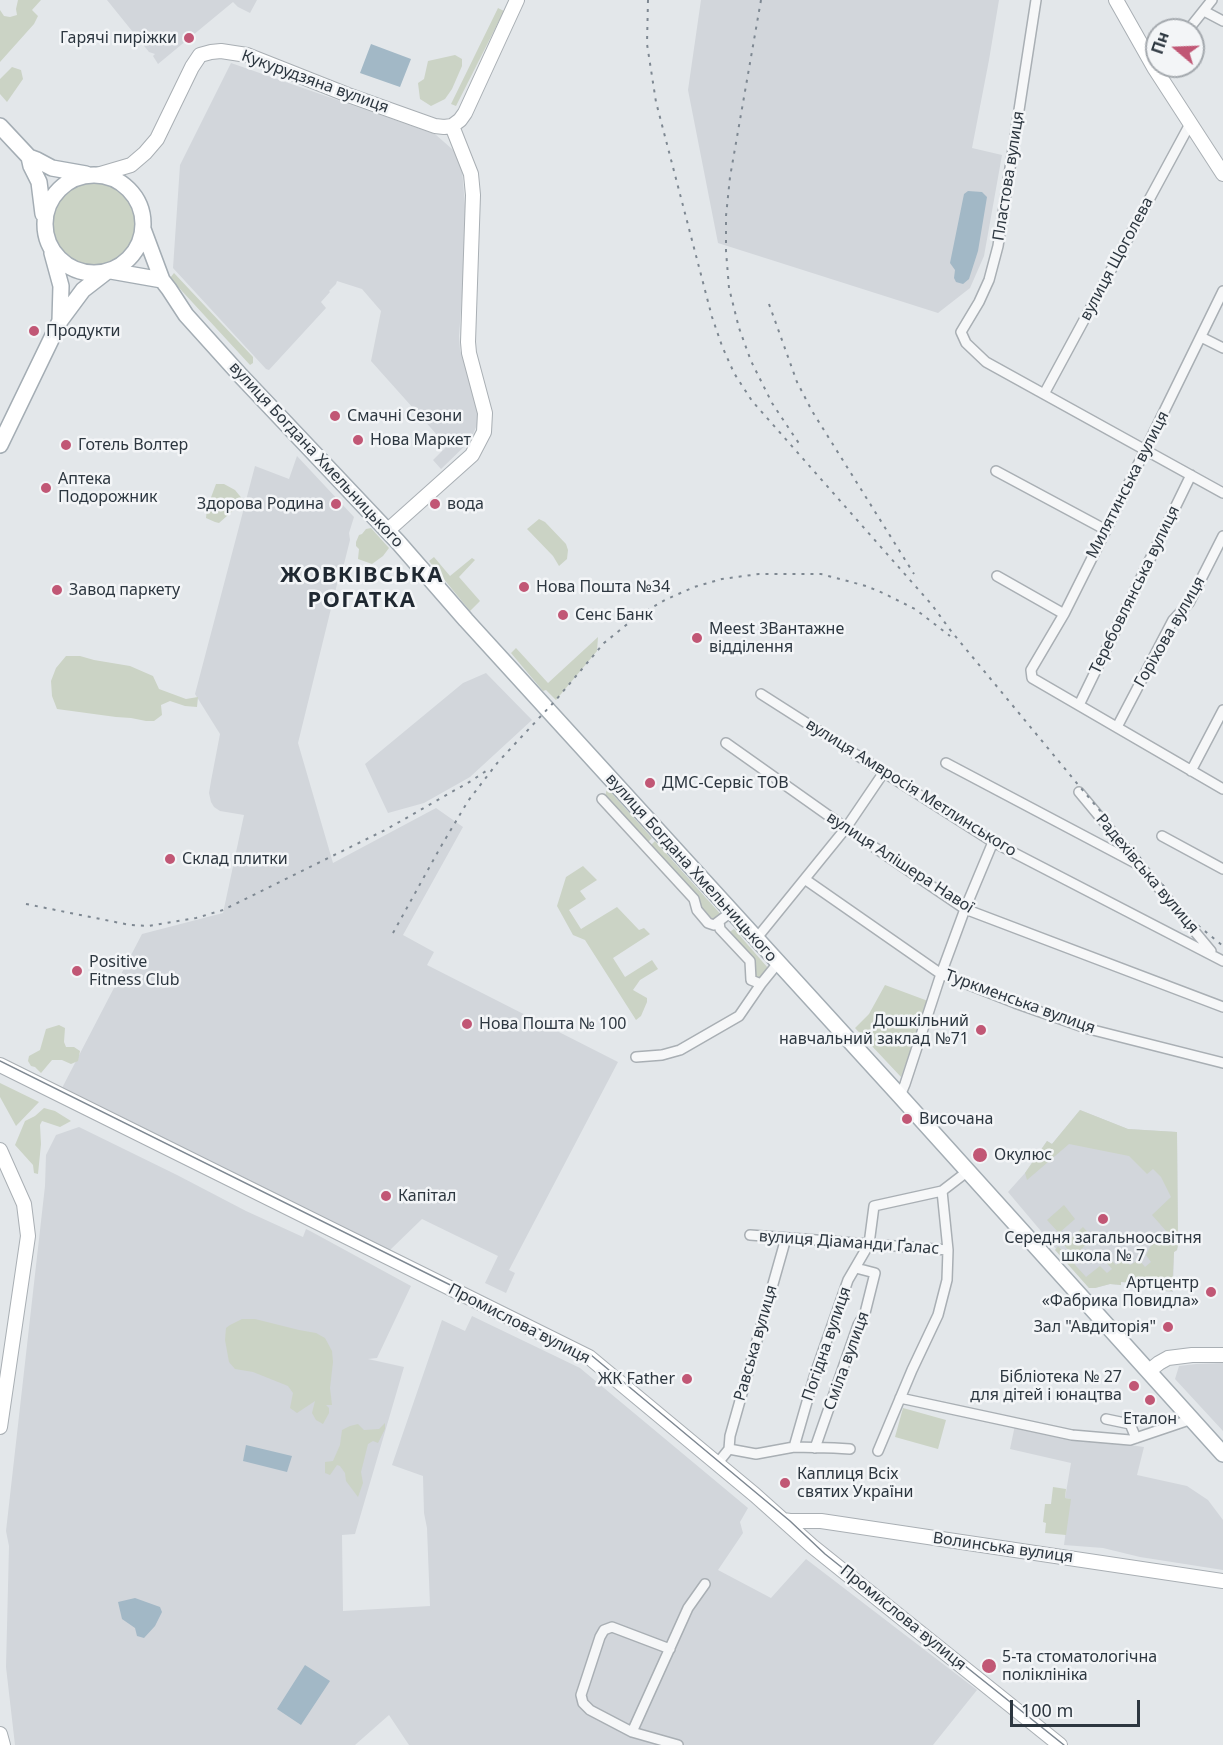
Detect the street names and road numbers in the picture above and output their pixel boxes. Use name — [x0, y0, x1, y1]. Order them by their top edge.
street label: Кукурудзяна вулиця — [239, 46, 391, 118]
street label: Пластова вулиця — [989, 110, 1029, 242]
street label: вулиця Щоголева — [1076, 194, 1158, 324]
street label: вулиця Богдана Хмельницького — [225, 358, 407, 552]
street label: Милятинська вулиця — [1083, 408, 1173, 562]
street label: Теребовлянська вулиця — [1086, 503, 1184, 677]
street label: Горіхова вулиця — [1130, 573, 1210, 691]
street label: вулиця Амвросія Метлинського — [802, 715, 1020, 861]
street label: вулиця Богдана Хмельницького — [601, 770, 781, 966]
street label: вулиця Алішера Навої — [823, 808, 977, 918]
street label: Радехівська вулиця — [1091, 810, 1203, 938]
street label: Туркменська вулиця — [942, 966, 1098, 1038]
street label: вулиця Діаманди Ґалас — [758, 1227, 940, 1259]
street label: Промислова вулиця — [445, 1280, 593, 1368]
street label: Равська вулиця — [730, 1283, 782, 1403]
street label: Погідна вулиця — [798, 1284, 856, 1404]
street label: Сміла вулиця — [820, 1309, 874, 1413]
street label: Волинська вулиця — [932, 1529, 1074, 1567]
street label: Промислова вулиця — [836, 1561, 970, 1675]

